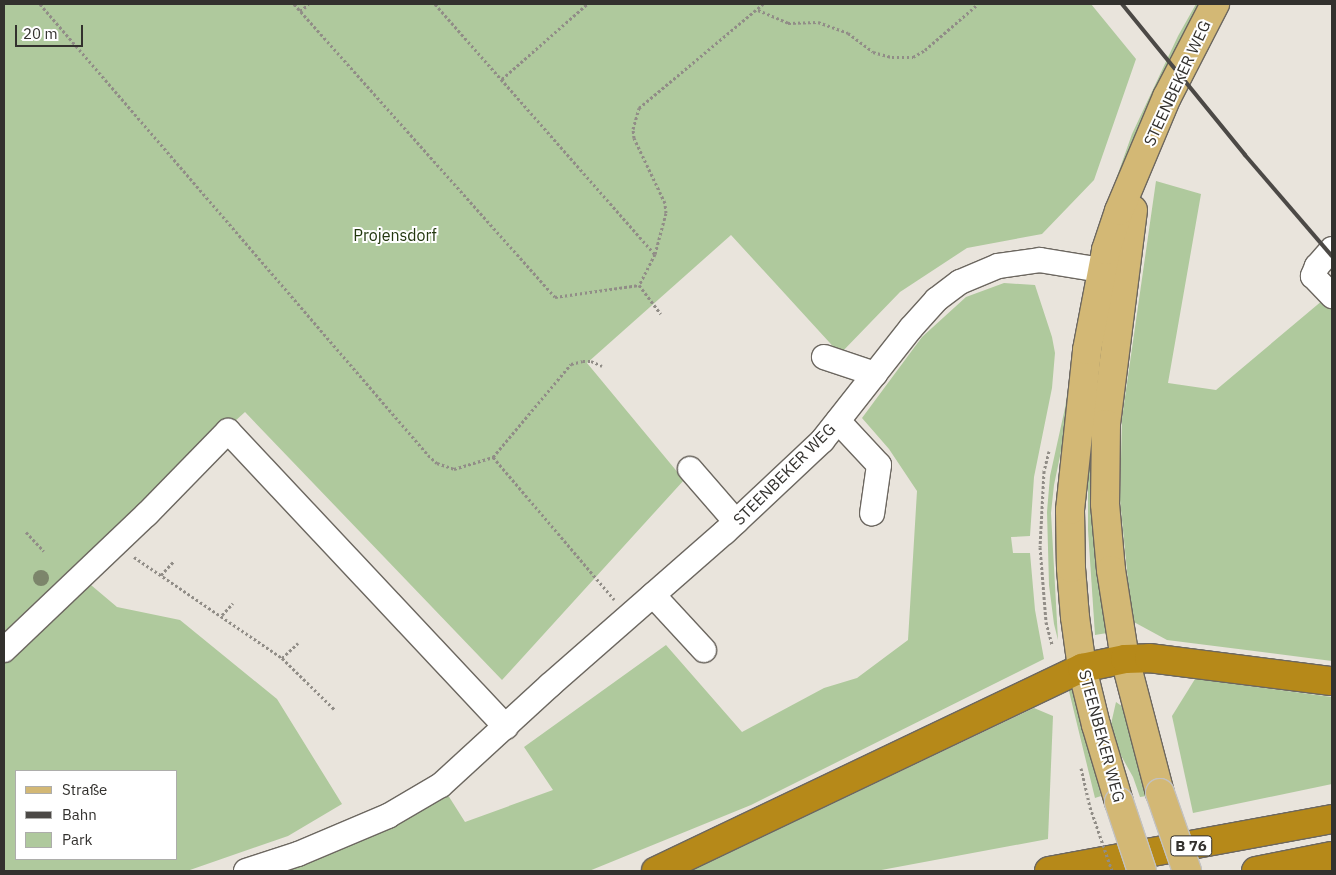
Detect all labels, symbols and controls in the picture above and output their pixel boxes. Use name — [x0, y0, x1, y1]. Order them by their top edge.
scale bar — [18, 15, 85, 47]
street label: STEENBEKER WEG — [1140, 17, 1214, 149]
text: 20 m — [23, 24, 58, 43]
park label: Projensdorf — [353, 225, 437, 245]
street label: STEENBEKER WEG — [729, 419, 839, 529]
street label: STEENBEKER WEG — [1075, 668, 1129, 804]
legend — [15, 770, 178, 860]
text: Straße — [62, 780, 107, 799]
text: Bahn — [62, 805, 97, 824]
text: Park — [62, 830, 92, 849]
road number: B 76 — [1170, 834, 1212, 858]

